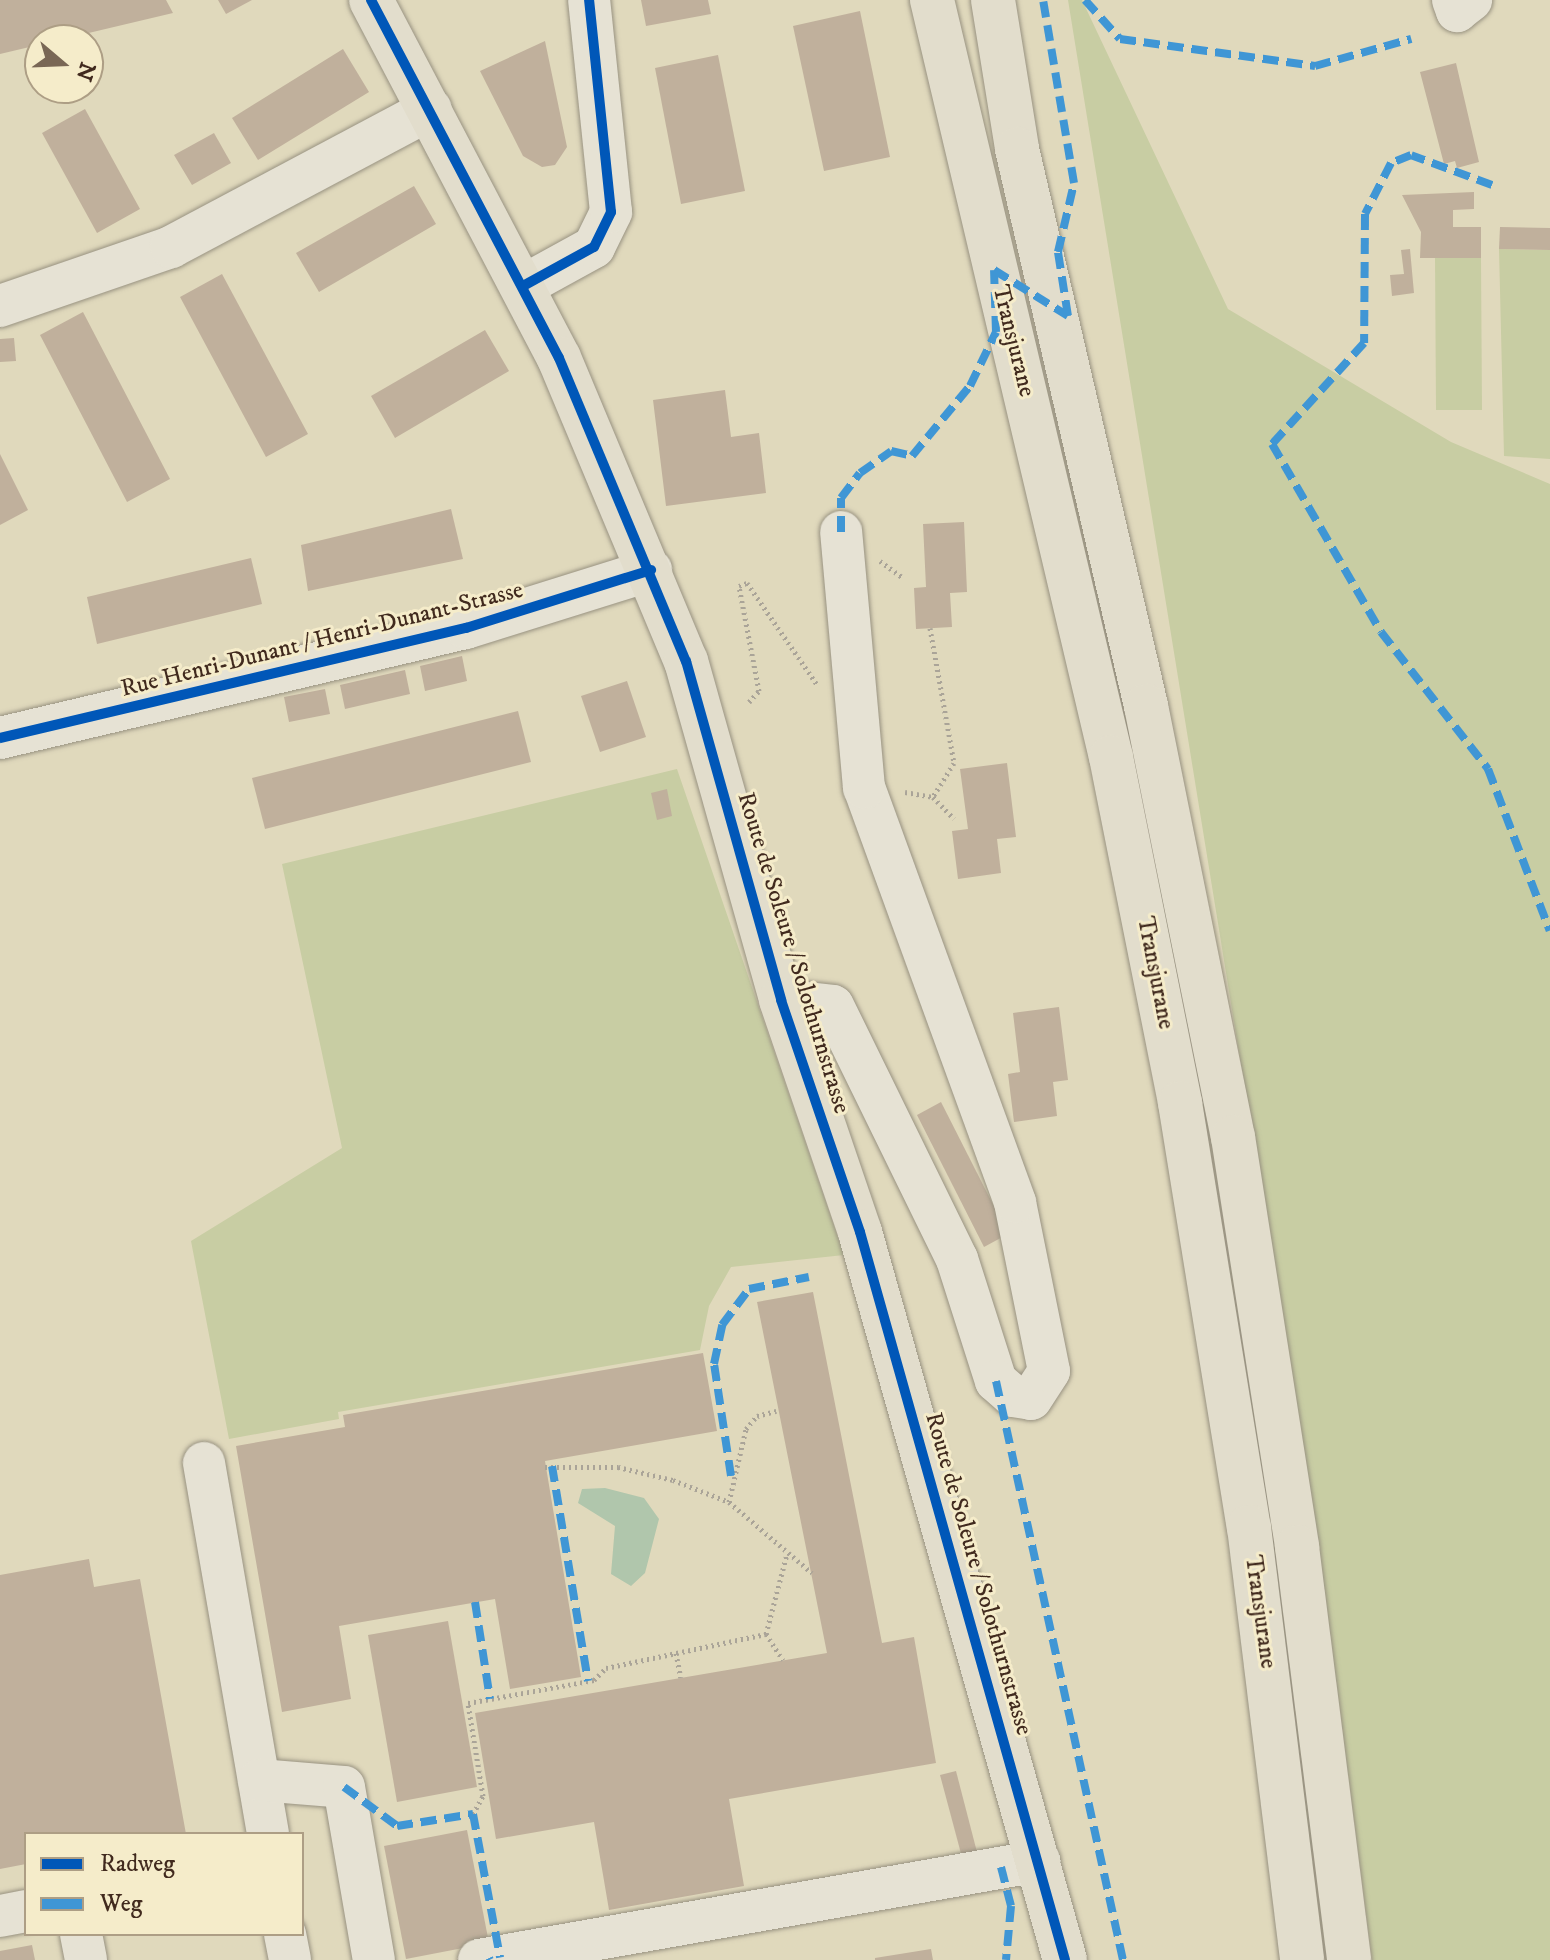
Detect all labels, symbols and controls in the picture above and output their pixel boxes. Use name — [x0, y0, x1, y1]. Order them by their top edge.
north arrow — [24, 24, 104, 104]
text: N — [70, 58, 101, 84]
street label: Transjurane — [985, 282, 1041, 400]
street label: Rue Henri-Dunant / Henri-Dunant-Strasse — [118, 576, 526, 704]
street label: Route de Soleure / Solothurnstrasse — [730, 789, 856, 1117]
street label: Transjurane — [1130, 914, 1180, 1032]
street label: Route de Soleure / Solothurnstrasse — [918, 1409, 1038, 1739]
street label: Transjurane — [1238, 1553, 1282, 1671]
legend — [24, 1832, 304, 1936]
text: Radweg — [100, 1849, 175, 1879]
text: Weg — [100, 1889, 142, 1919]

